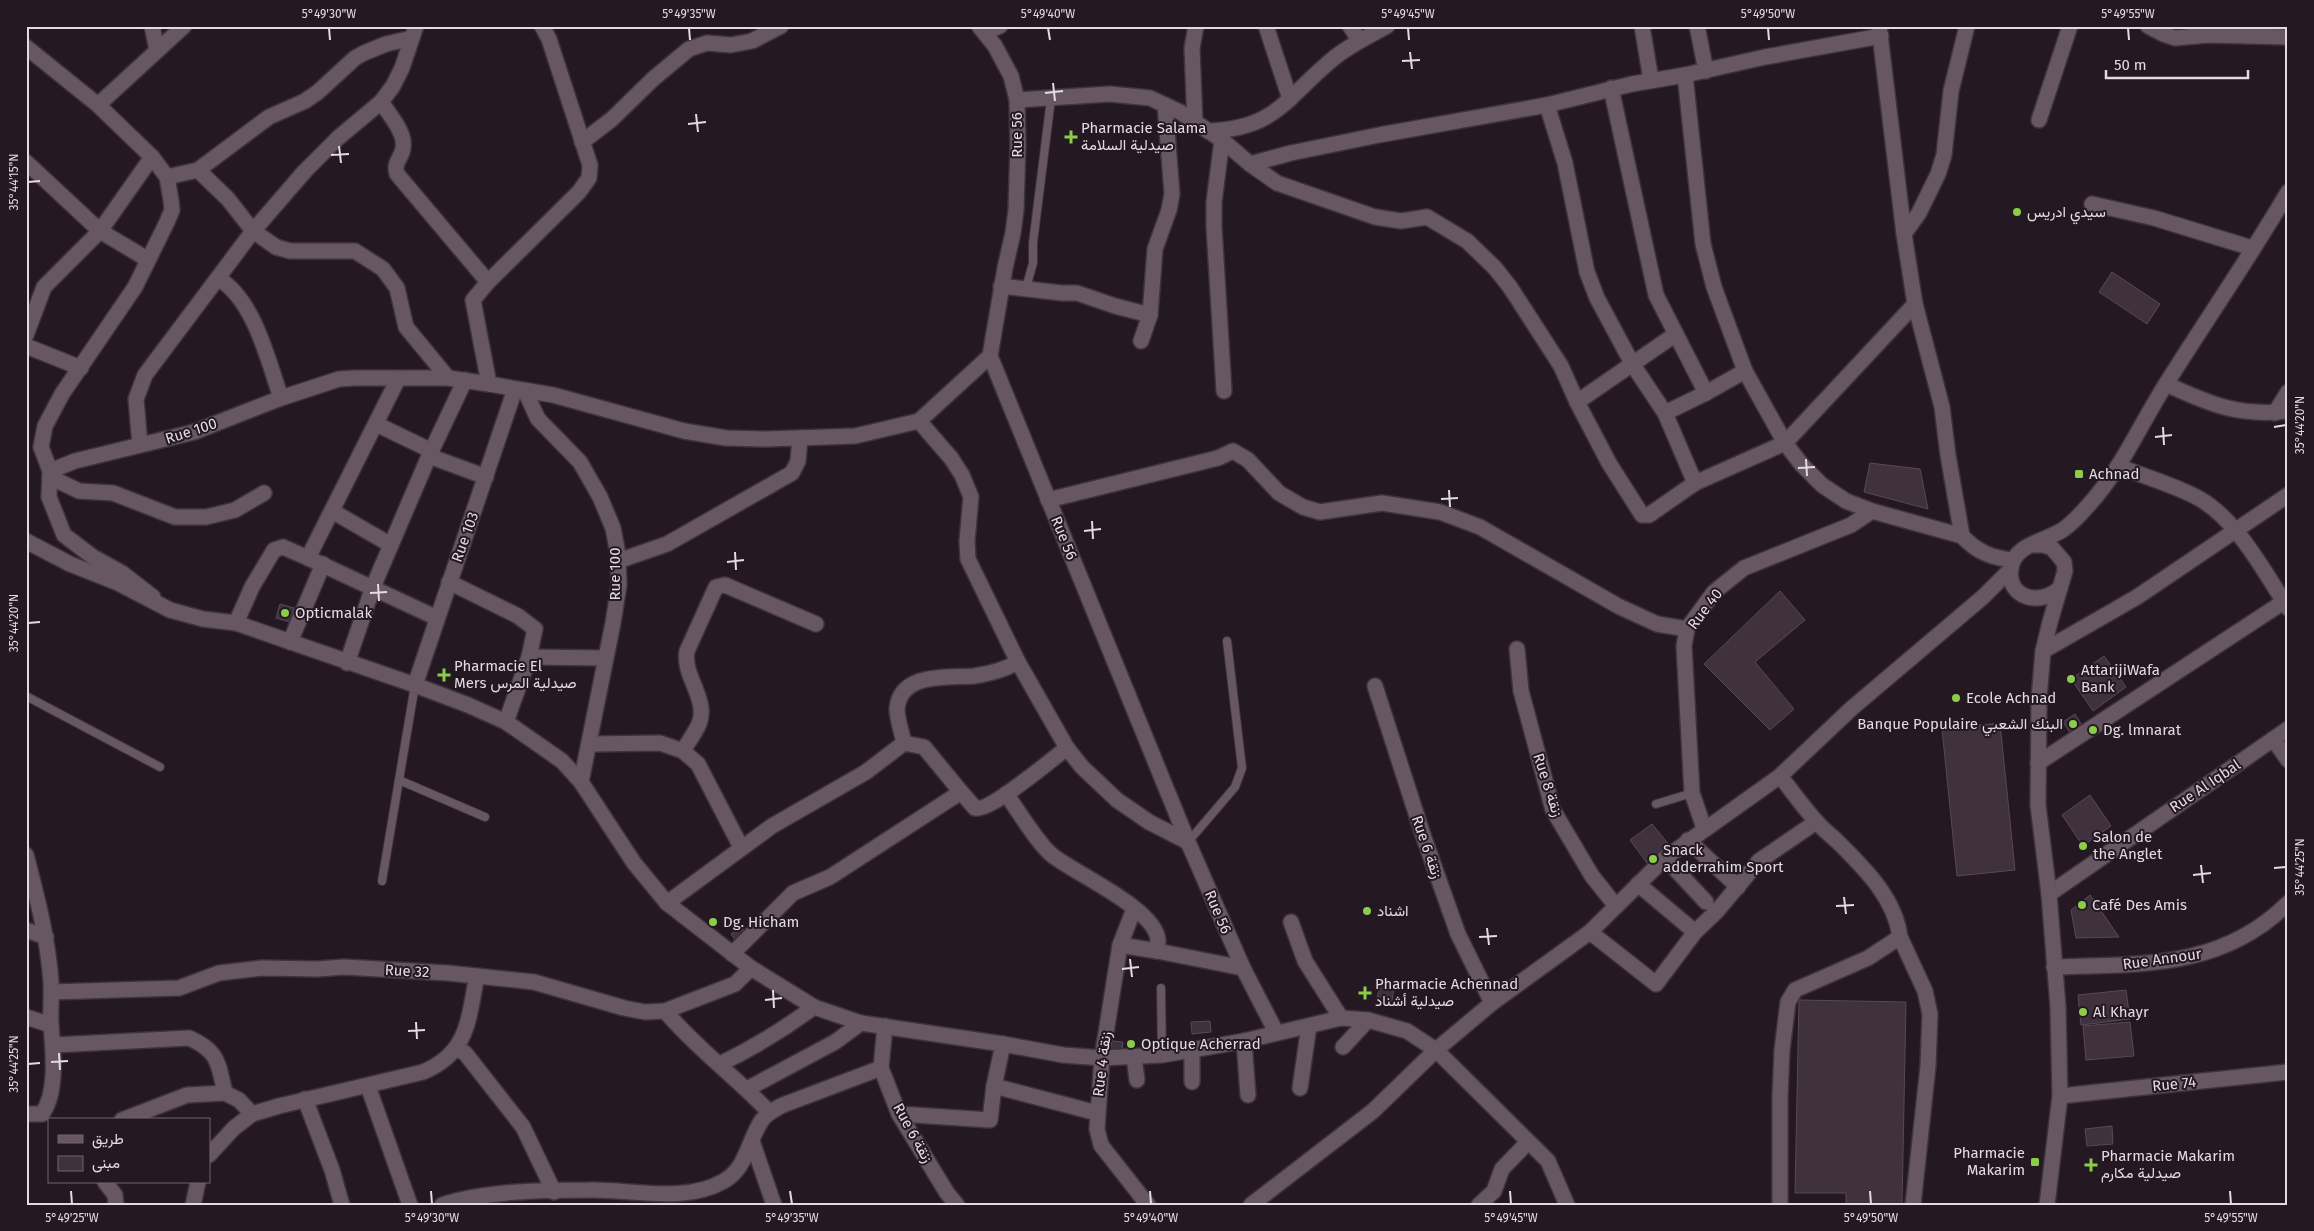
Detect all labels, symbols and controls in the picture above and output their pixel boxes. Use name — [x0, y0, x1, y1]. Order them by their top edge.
text: 5°49'30"W — [302, 7, 356, 21]
text: 5°49'35"W — [662, 7, 716, 21]
text: 5°49'40"W — [1021, 7, 1075, 21]
text: 5°49'45"W — [1381, 7, 1435, 21]
text: 5°49'50"W — [1741, 7, 1795, 21]
text: 5°49'55"W — [2101, 7, 2155, 21]
scale bar — [2106, 48, 2249, 80]
text: 50 m — [2114, 56, 2147, 74]
street label: Rue 56 — [1008, 112, 1026, 158]
place label: Pharmacie Salama صيدلية السلامة — [1081, 119, 1206, 154]
marker: Pharmacie Salama صيدلية السلامة — [1065, 131, 1077, 143]
text: 35°44'15"N — [7, 154, 21, 210]
place label: سيدي ادريس — [2027, 203, 2106, 225]
marker: سيدي ادريس — [2011, 206, 2023, 218]
text: 35°44'20"N — [2293, 396, 2307, 454]
street label: Rue 100 — [163, 414, 219, 448]
place label: Achnad — [2089, 465, 2139, 483]
marker: Achnad — [2073, 468, 2085, 480]
street label: Rue 103 — [448, 509, 482, 565]
street label: Rue 56 — [1047, 514, 1081, 562]
street label: Rue 100 — [606, 547, 624, 601]
street label: Rue 40 — [1684, 585, 1726, 633]
text: 35°44'20"N — [7, 594, 21, 652]
place label: Opticmalak — [295, 604, 372, 622]
marker: Opticmalak — [279, 607, 291, 619]
place label: Pharmacie El Mers صيدلية المرس — [454, 657, 577, 693]
place label: AttarijiWafa Bank — [2081, 661, 2160, 696]
marker: Pharmacie El Mers صيدلية المرس — [438, 669, 450, 681]
marker: AttarijiWafa Bank — [2065, 673, 2077, 685]
place label: Ecole Achnad — [1966, 689, 2056, 707]
marker: Ecole Achnad — [1950, 692, 1962, 704]
place label: Banque Populaire البنك الشعبي — [1857, 715, 2063, 737]
marker: Banque Populaire البنك الشعبي — [2067, 718, 2079, 730]
place label: Dg. lmnarat — [2103, 721, 2182, 739]
marker: Dg. lmnarat — [2087, 724, 2099, 736]
street label: Rue 8 زنقة — [1529, 751, 1567, 819]
street label: Rue Al Iqbal — [2166, 755, 2244, 816]
street label: Rue 6 زنقة — [1408, 813, 1446, 881]
place label: Salon de the Anglet — [2093, 828, 2163, 863]
text: 35°44'25"N — [2293, 838, 2307, 896]
marker: Salon de the Anglet — [2077, 840, 2089, 852]
place label: Snack adderrahim Sport — [1663, 841, 1784, 876]
marker: Snack adderrahim Sport — [1647, 853, 1659, 865]
street label: Rue 56 — [1201, 888, 1235, 936]
place label: Café Des Amis — [2092, 896, 2187, 914]
marker: Café Des Amis — [2076, 899, 2088, 911]
place label: اشناد — [1377, 902, 1408, 920]
marker: اشناد — [1361, 905, 1373, 917]
place label: Dg. Hicham — [723, 913, 799, 931]
marker: Dg. Hicham — [707, 916, 719, 928]
street label: Rue Annour — [2121, 945, 2203, 973]
street label: Rue 32 — [384, 961, 430, 981]
place label: Pharmacie Achennad صيدلية أشناد — [1375, 975, 1518, 1010]
marker: Pharmacie Achennad صيدلية أشناد — [1359, 987, 1371, 999]
place label: Al Khayr — [2093, 1003, 2149, 1021]
marker: Al Khayr — [2077, 1006, 2089, 1018]
street label: Rue 4 زنقة — [1089, 1030, 1115, 1098]
text: 35°44'25"N — [7, 1035, 21, 1093]
place label: Optique Acherrad — [1141, 1035, 1261, 1053]
marker: Optique Acherrad — [1125, 1038, 1137, 1050]
street label: Rue 74 — [2151, 1073, 2197, 1095]
street label: Rue 6 زنقة — [889, 1100, 937, 1166]
legend — [48, 1118, 210, 1184]
text: طريق — [92, 1130, 124, 1149]
place label: Pharmacie Makarim — [1953, 1144, 2025, 1179]
place label: Pharmacie Makarim صيدلية مكارم — [2101, 1147, 2235, 1183]
text: مبنى — [92, 1154, 120, 1173]
marker: Pharmacie Makarim — [2029, 1156, 2041, 1168]
marker: Pharmacie Makarim صيدلية مكارم — [2085, 1159, 2097, 1171]
text: 5°49'25"W — [45, 1211, 99, 1225]
text: 5°49'30"W — [405, 1211, 459, 1225]
text: 5°49'35"W — [765, 1211, 819, 1225]
text: 5°49'40"W — [1124, 1211, 1178, 1225]
text: 5°49'45"W — [1484, 1211, 1538, 1225]
text: 5°49'50"W — [1844, 1211, 1898, 1225]
text: 5°49'55"W — [2204, 1211, 2258, 1225]

